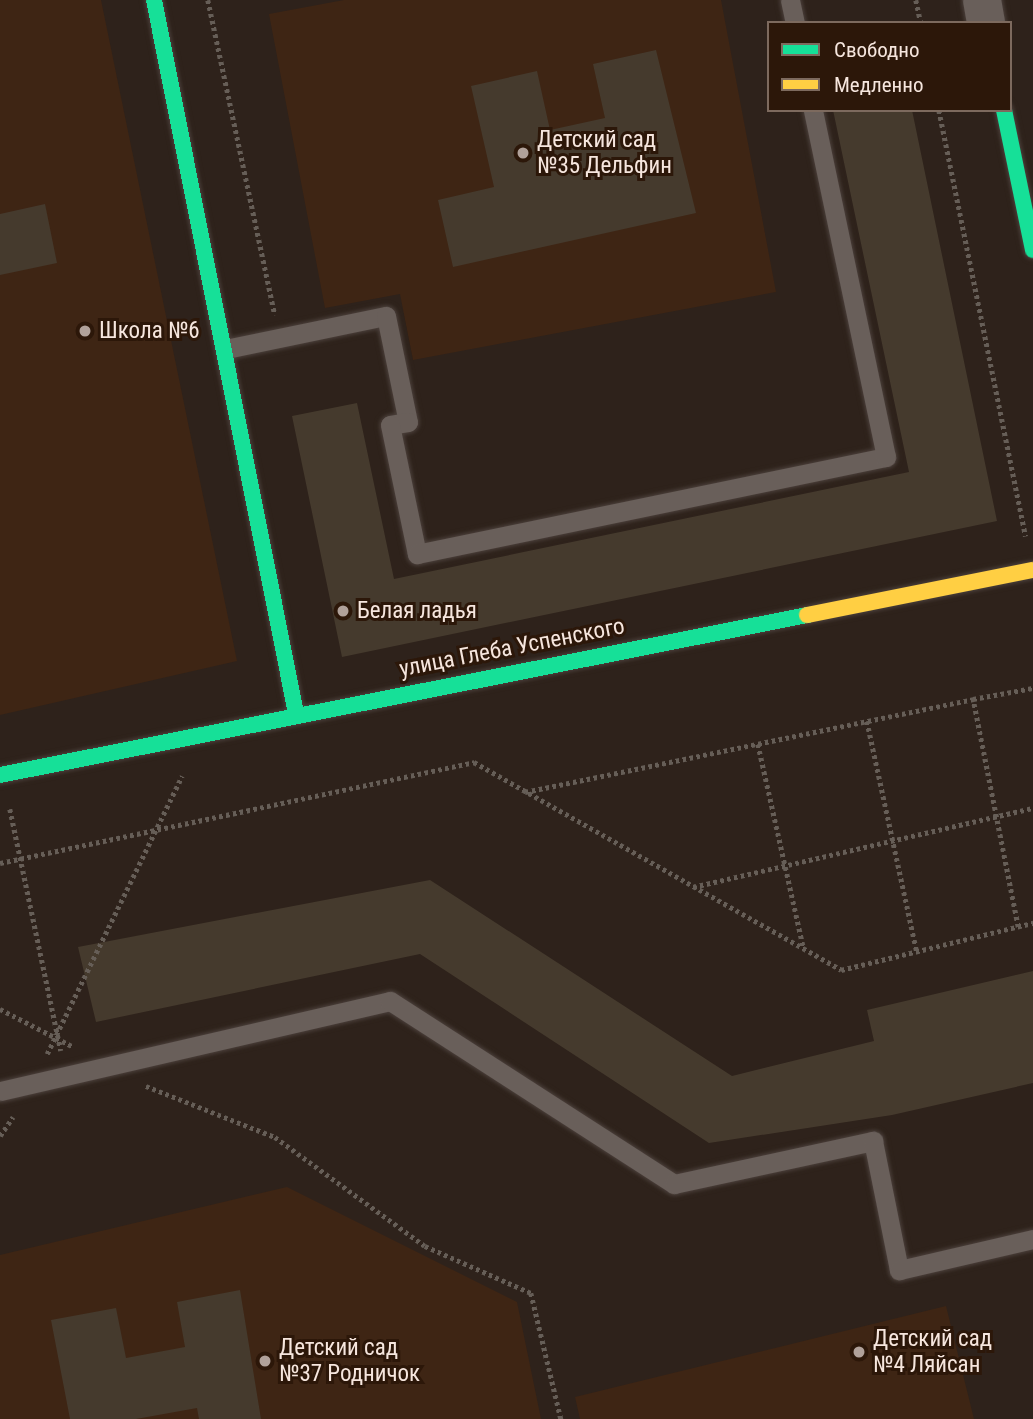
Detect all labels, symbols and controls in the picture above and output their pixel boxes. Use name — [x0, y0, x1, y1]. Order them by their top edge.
legend — [767, 21, 1012, 112]
text: Свободно — [834, 38, 920, 62]
text: Медленно — [834, 73, 923, 97]
place label: Детский сад №35 Дельфин — [537, 126, 672, 180]
marker: Детский сад №35 Дельфин — [515, 145, 531, 161]
place label: Школа №6 — [99, 317, 200, 345]
marker: Школа №6 — [77, 323, 93, 339]
place label: Белая ладья — [357, 597, 477, 625]
marker: Белая ладья — [335, 603, 351, 619]
street label: улица Глеба Успенского — [397, 613, 627, 683]
place label: Детский сад №4 Ляйсан — [873, 1325, 992, 1379]
place label: Детский сад №37 Родничок — [279, 1334, 420, 1388]
marker: Детский сад №4 Ляйсан — [851, 1344, 867, 1360]
marker: Детский сад №37 Родничок — [257, 1353, 273, 1369]

